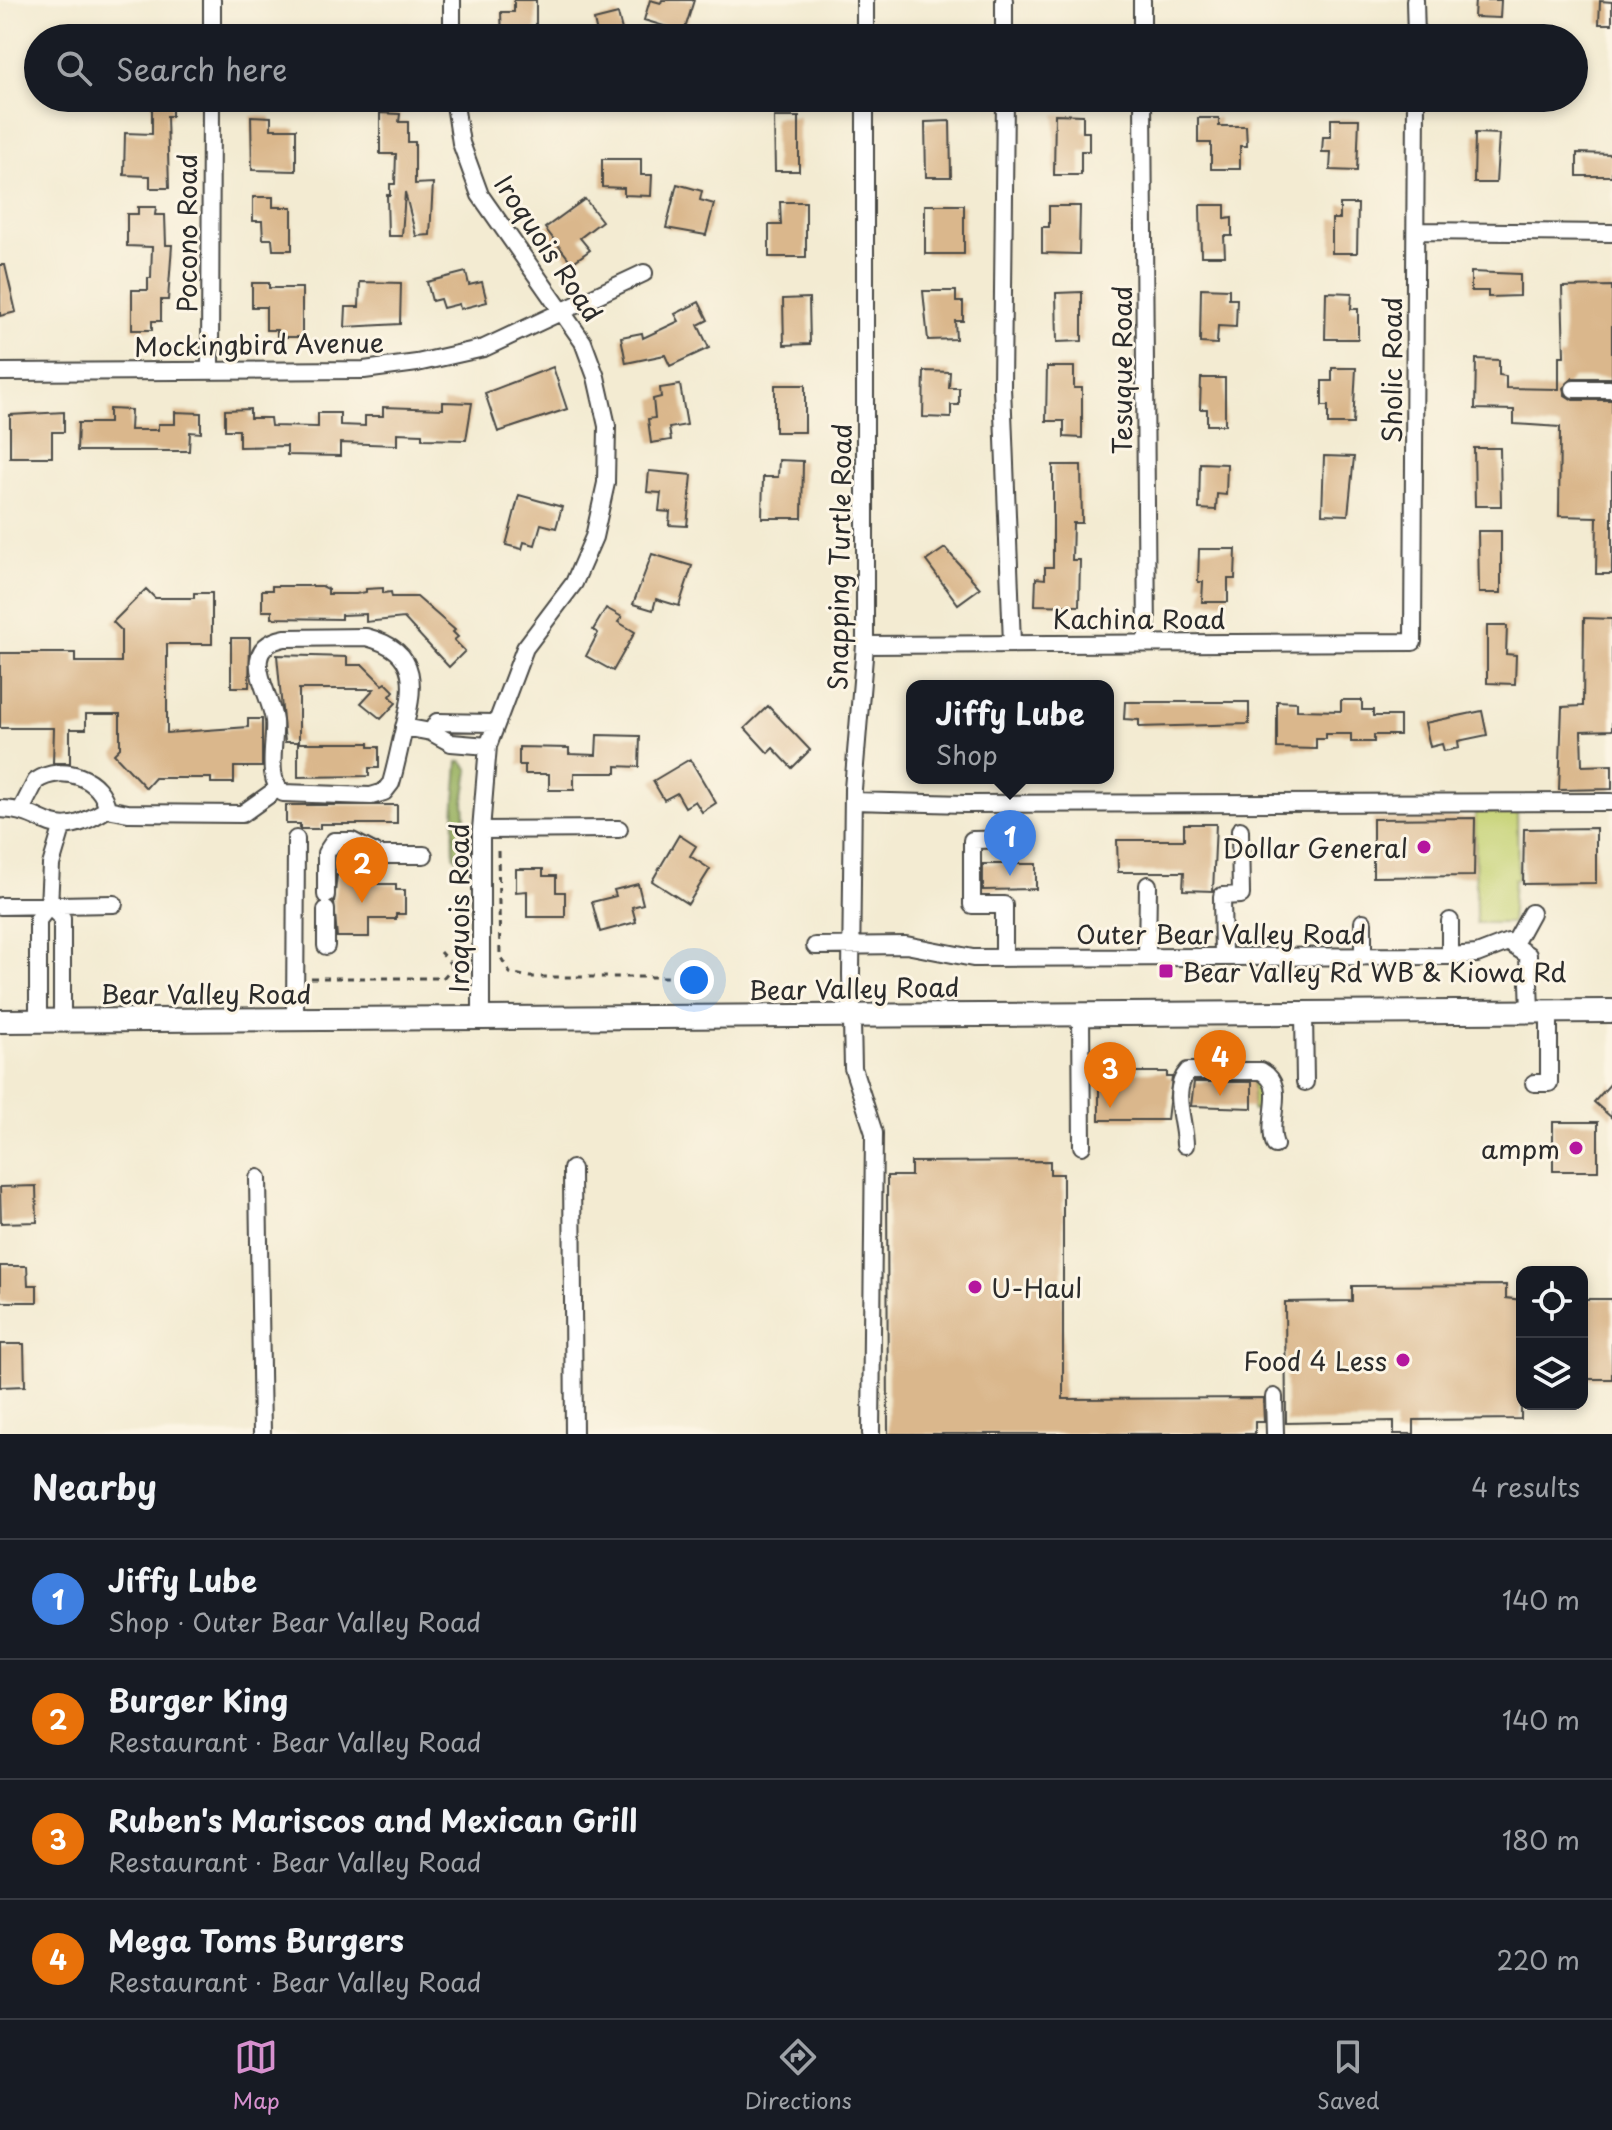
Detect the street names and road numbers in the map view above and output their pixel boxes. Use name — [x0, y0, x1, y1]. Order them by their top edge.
street label: Pocono Road — [167, 153, 206, 313]
street label: Iroquois Road — [485, 167, 613, 329]
street label: Tesuque Road — [1102, 286, 1141, 454]
street label: Sholic Road — [1372, 297, 1411, 443]
street label: Mockingbird Avenue — [134, 322, 384, 366]
street label: Snapping Turtle Road — [817, 423, 861, 691]
street label: Kachina Road — [1052, 599, 1226, 638]
street label: Iroquois Road — [439, 823, 478, 993]
street label: Outer Bear Valley Road — [1076, 914, 1366, 953]
street label: Bear Valley Road — [748, 967, 960, 1009]
street label: Bear Valley Road — [100, 974, 312, 1013]

